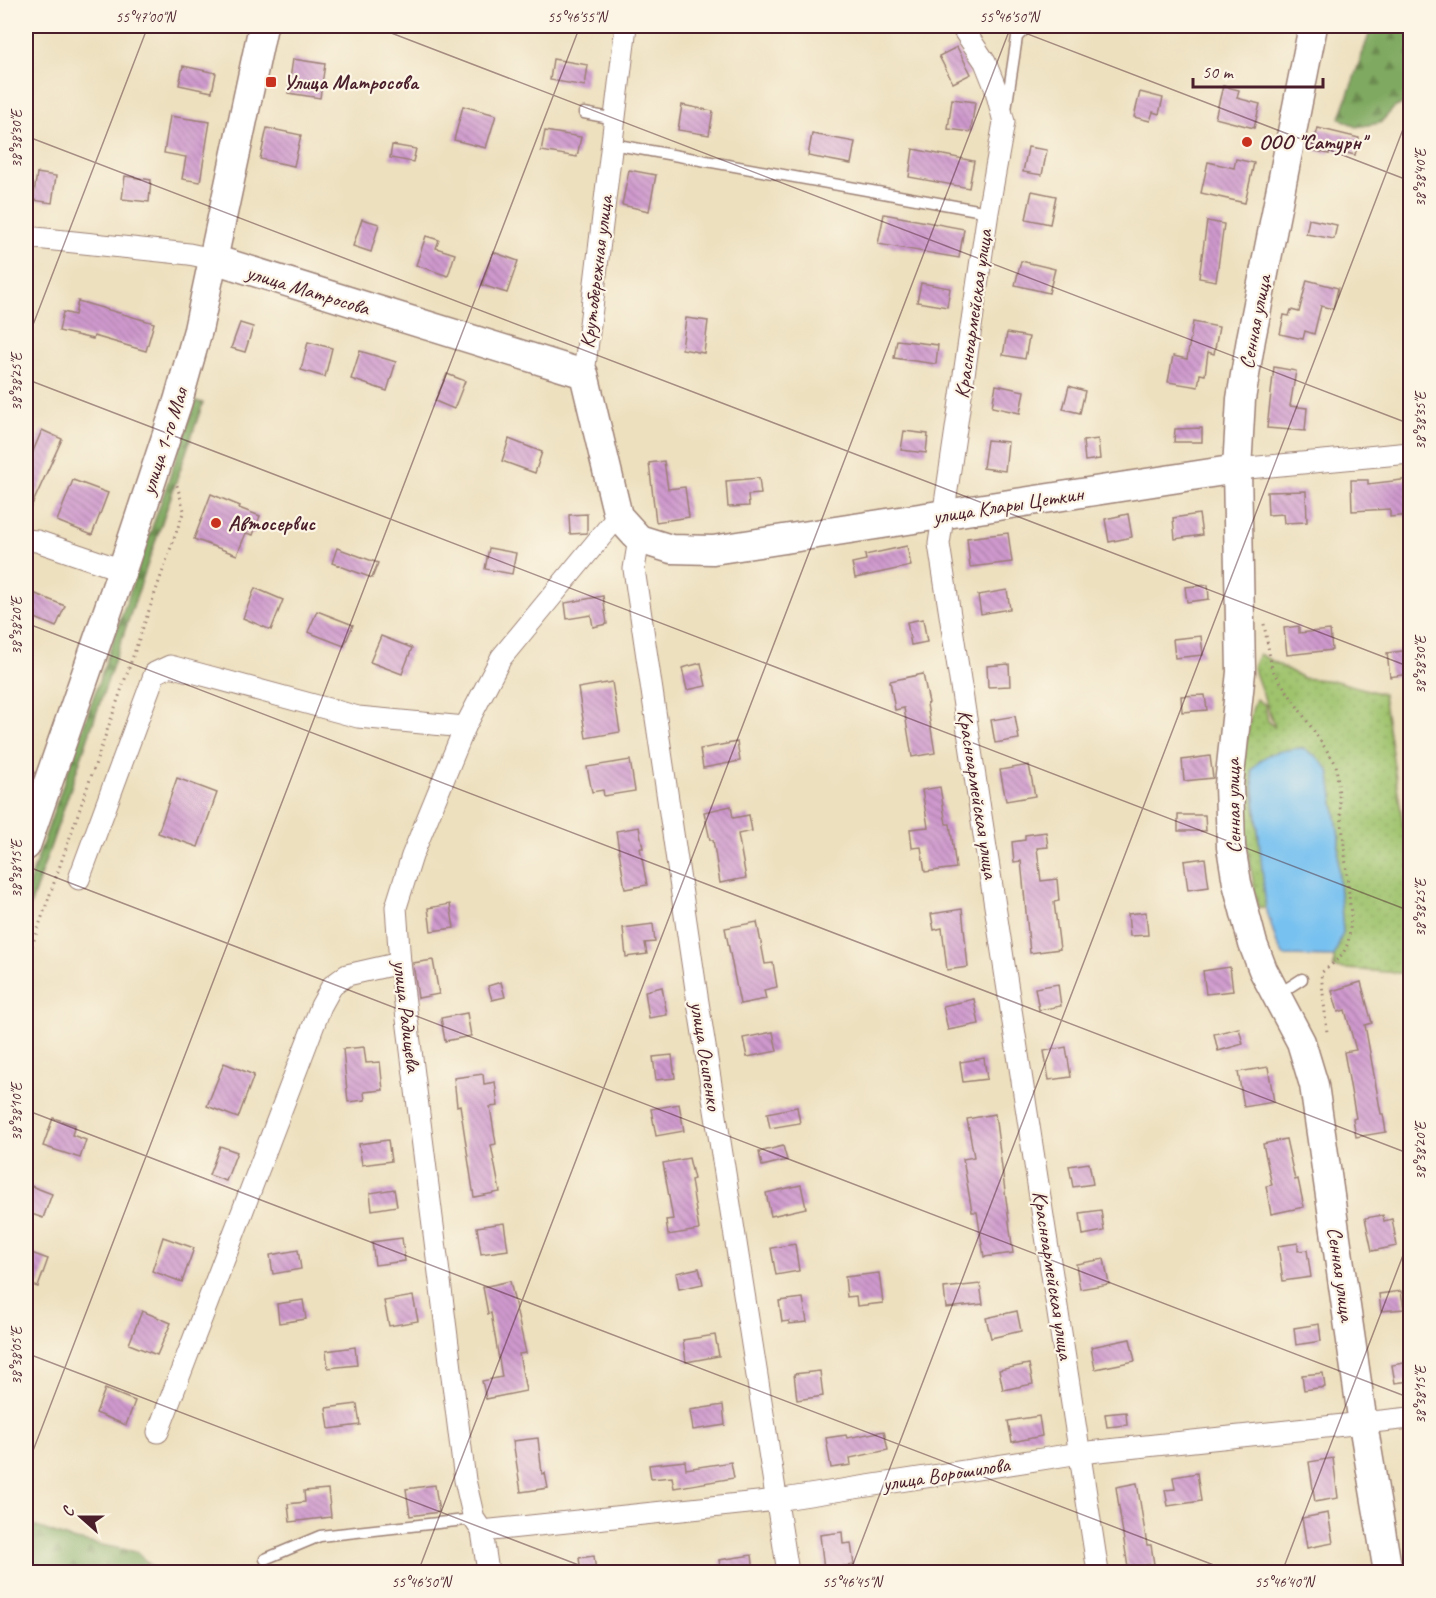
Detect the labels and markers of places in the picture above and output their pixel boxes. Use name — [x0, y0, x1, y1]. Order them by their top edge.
place label: Улица Матросова — [283, 69, 420, 95]
marker: Улица Матросова — [264, 75, 278, 89]
place label: ООО "Сатурн" — [1259, 129, 1371, 156]
marker: ООО "Сатурн" — [1240, 135, 1254, 149]
place label: Автосервис — [228, 510, 316, 536]
marker: Автосервис — [209, 516, 223, 530]

